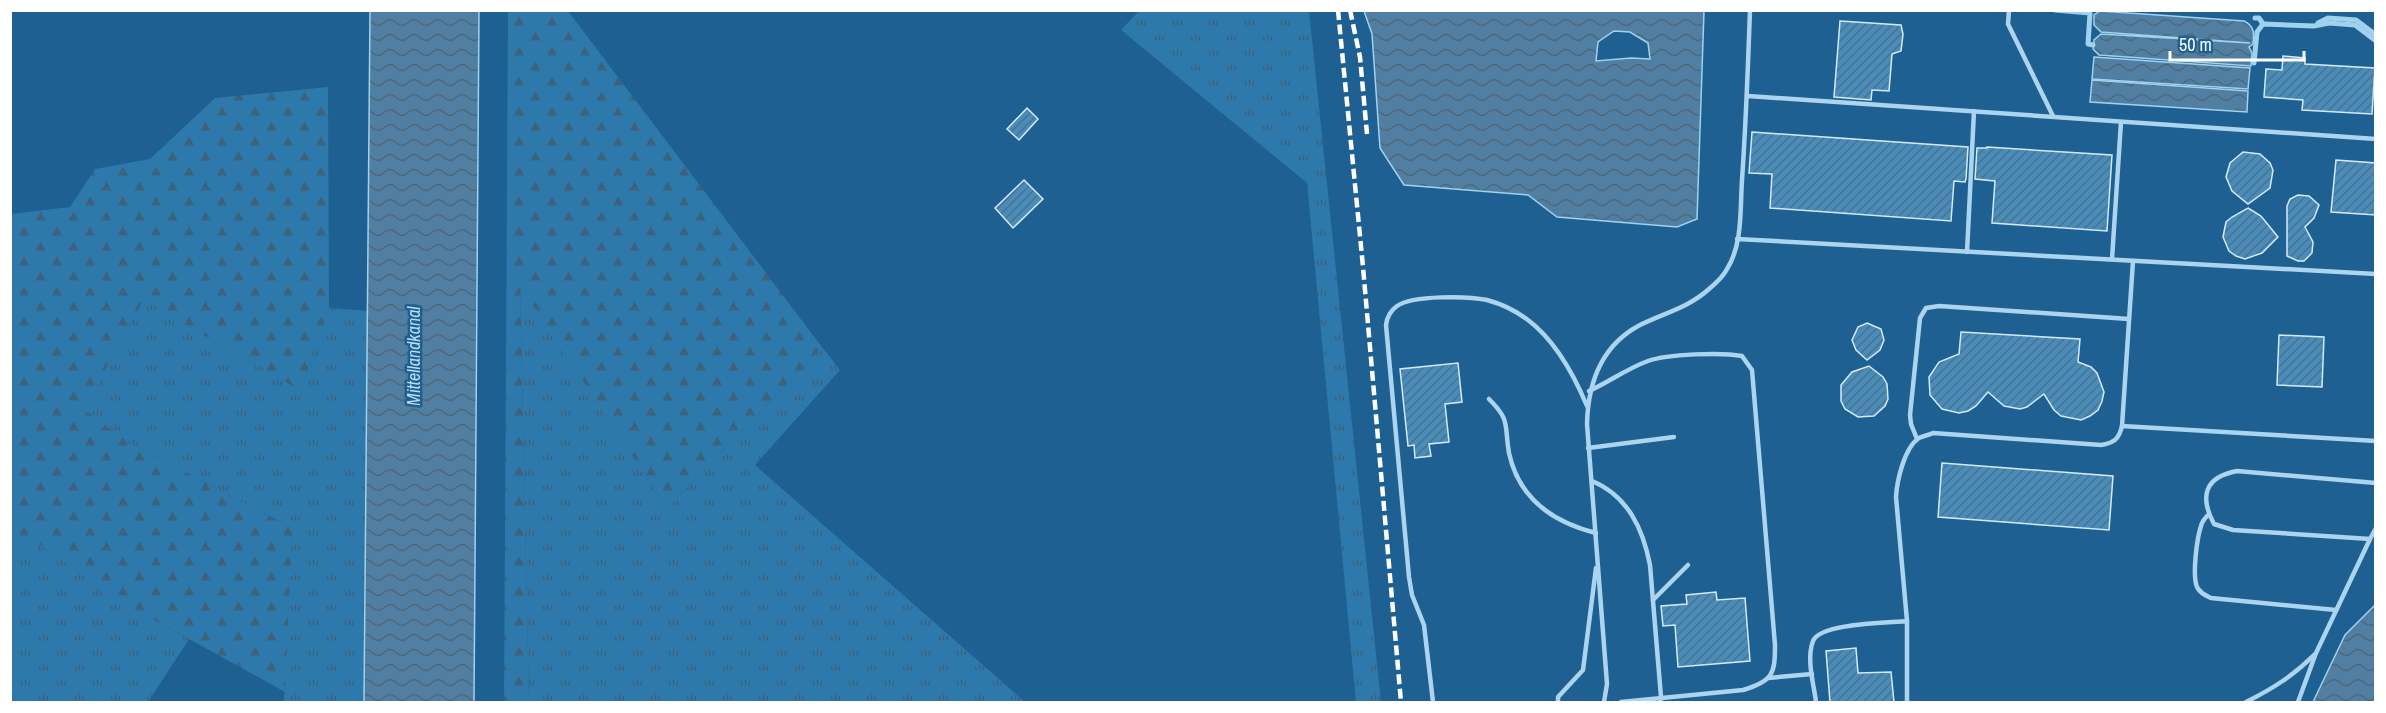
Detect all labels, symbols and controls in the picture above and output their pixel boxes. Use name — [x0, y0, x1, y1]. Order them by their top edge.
scale bar — [2170, 24, 2304, 62]
text: 50 m — [2179, 32, 2212, 57]
water label: Mittellandkanal — [401, 306, 426, 406]

